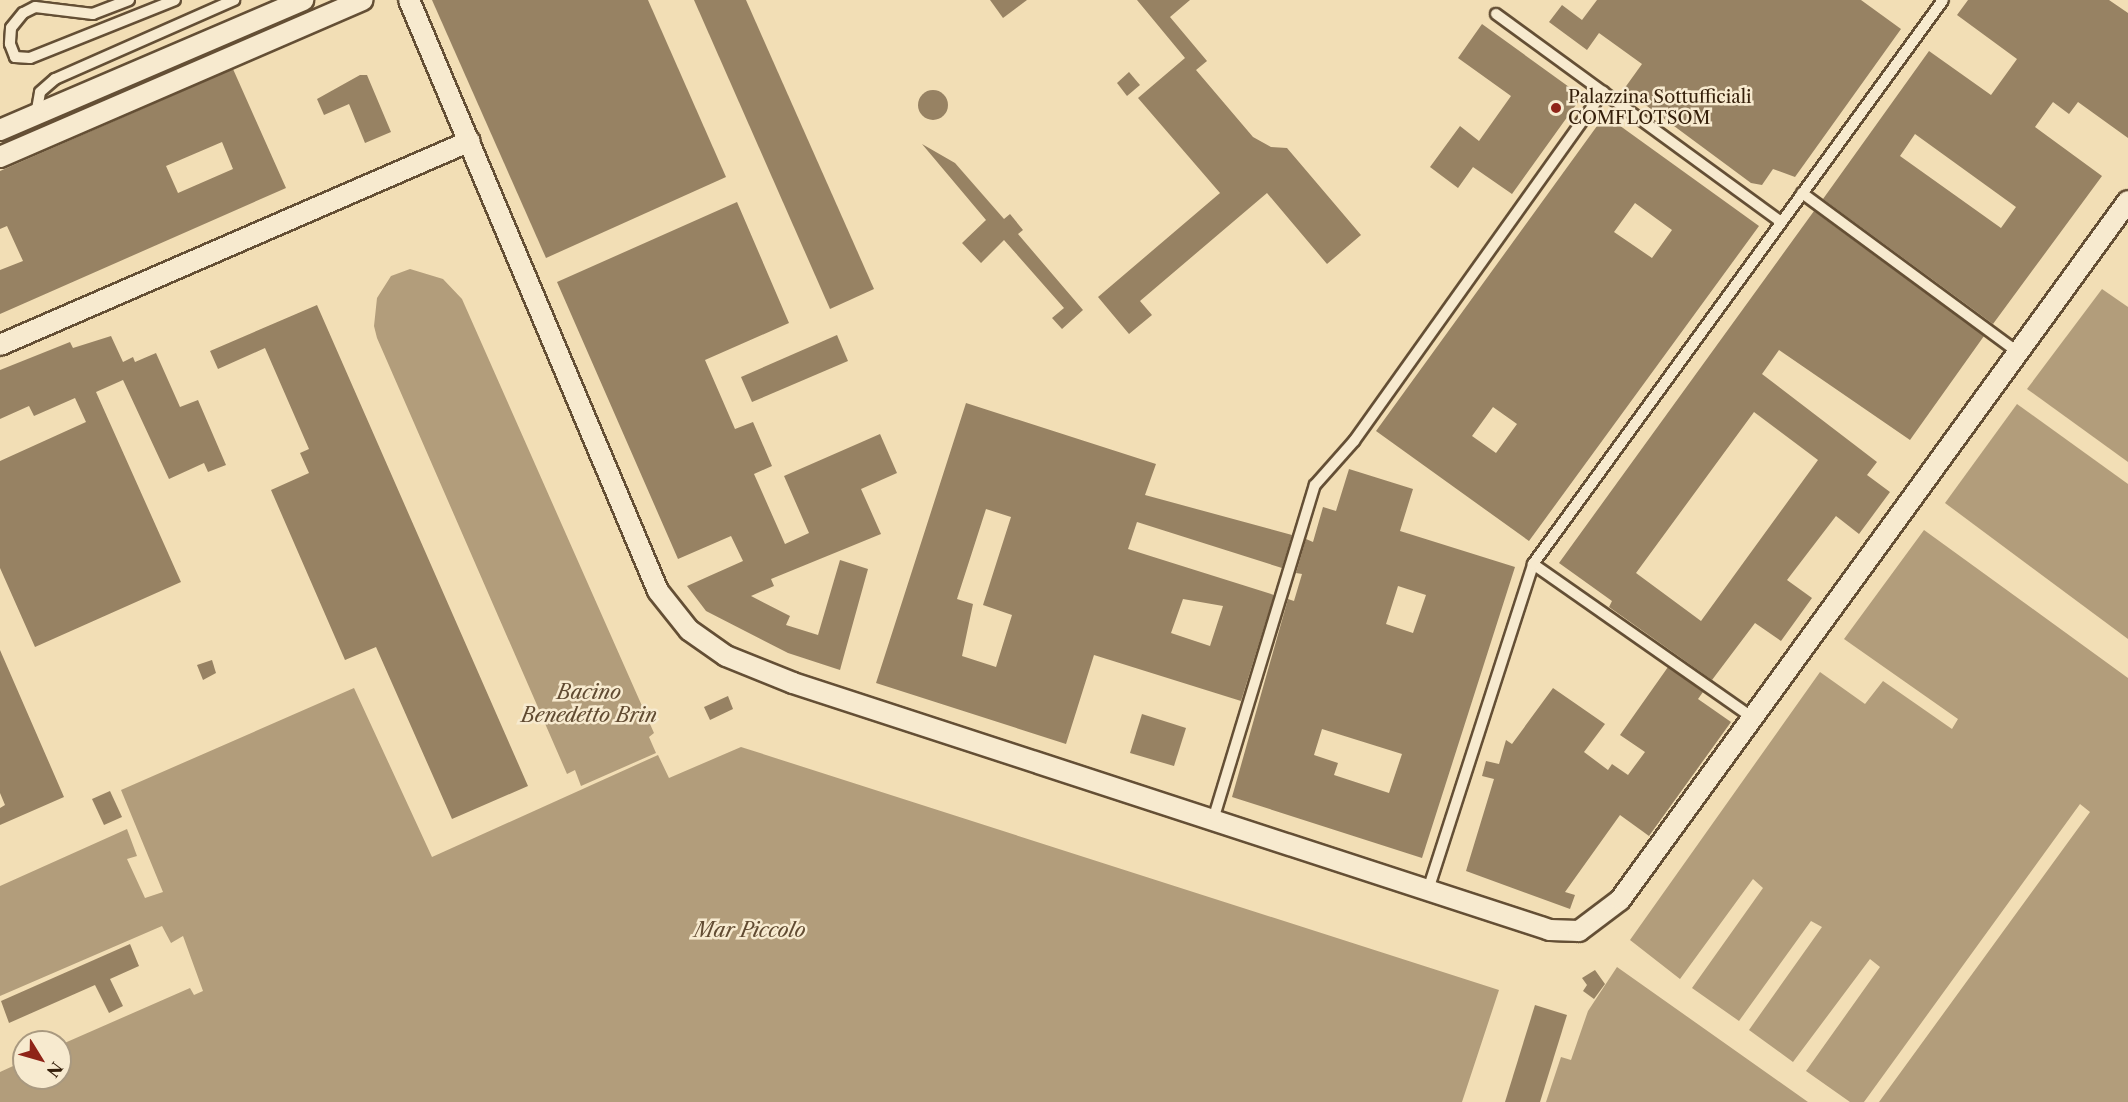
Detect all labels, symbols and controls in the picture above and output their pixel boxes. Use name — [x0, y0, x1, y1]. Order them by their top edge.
place label: Palazzina Sottufficiali COMFLOTSOM — [1568, 87, 1752, 130]
marker: Palazzina Sottufficiali COMFLOTSOM — [1549, 101, 1563, 115]
water label: Bacino Benedetto Brin — [521, 681, 657, 728]
water label: Mar Piccolo — [694, 918, 806, 942]
north arrow — [12, 1030, 72, 1090]
text: N — [43, 1058, 67, 1081]

